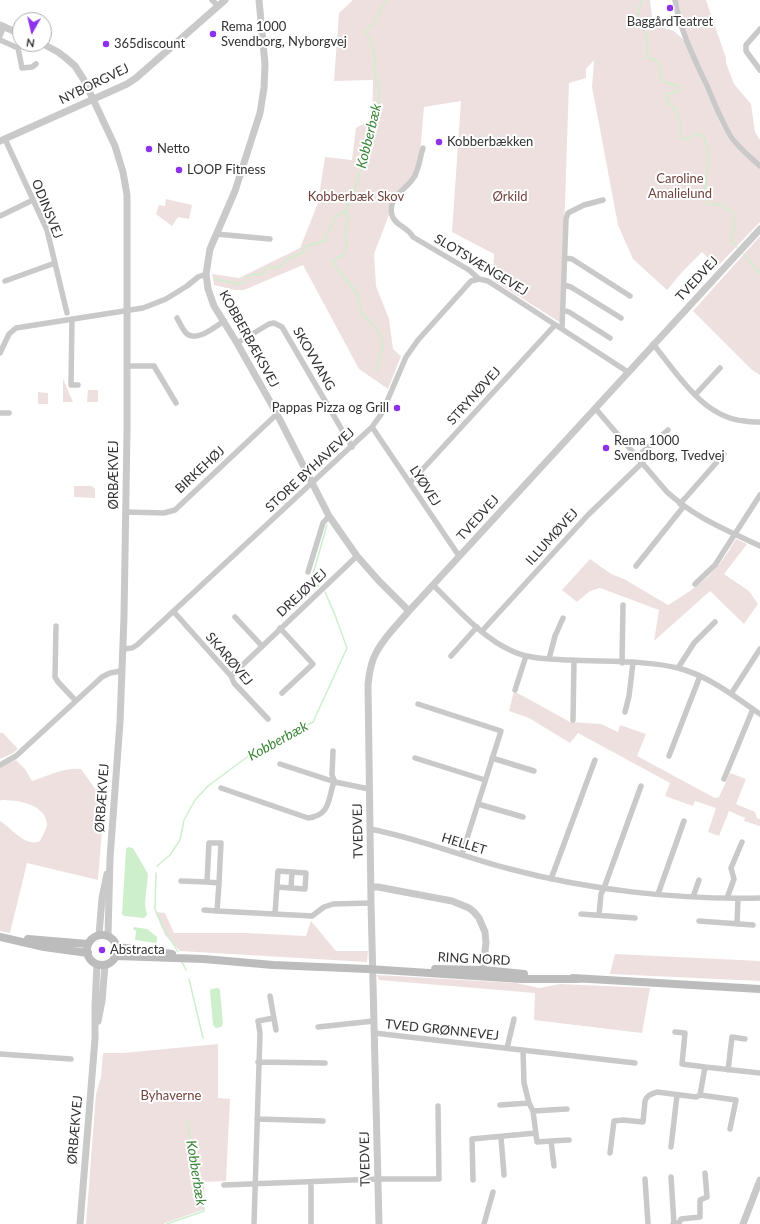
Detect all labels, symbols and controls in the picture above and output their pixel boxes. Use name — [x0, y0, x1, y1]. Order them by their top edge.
marker: BaggårdTeatret — [665, 3, 675, 13]
north arrow — [12, 12, 52, 52]
place label: BaggårdTeatret — [627, 14, 713, 30]
place label: Rema 1000 Svendborg, Nyborgvej — [221, 19, 347, 50]
marker: Rema 1000 Svendborg, Nyborgvej — [208, 29, 218, 39]
text: N — [25, 36, 36, 50]
place label: 365discount — [114, 36, 185, 52]
marker: 365discount — [101, 39, 111, 49]
street label: NYBORGVEJ — [56, 60, 132, 108]
water label: Kobberbæk — [353, 102, 385, 170]
place label: Kobberbækken — [447, 134, 533, 150]
marker: Kobberbækken — [434, 137, 444, 147]
place label: Netto — [157, 141, 190, 157]
marker: Netto — [144, 144, 154, 154]
place label: LOOP Fitness — [187, 162, 266, 178]
marker: LOOP Fitness — [174, 165, 184, 175]
park label: Caroline Amalielund — [648, 171, 712, 202]
street label: ODINSVEJ — [28, 177, 66, 241]
park label: Kobberbæk Skov — [308, 189, 404, 205]
park label: Ørkild — [492, 189, 528, 205]
street label: SLOTSVÆNGEVEJ — [431, 231, 531, 299]
street label: TVEDVEJ — [672, 253, 722, 305]
street label: KOBBERBÆKSVEJ — [216, 288, 282, 390]
street label: SKOVVANG — [290, 325, 338, 393]
street label: STRYNØVEJ — [444, 364, 504, 428]
place label: Pappas Pizza og Grill — [272, 400, 389, 416]
marker: Pappas Pizza og Grill — [392, 403, 402, 413]
street label: STORE BYHAVEVEJ — [262, 425, 358, 515]
place label: Rema 1000 Svendborg, Tvedvej — [614, 433, 725, 464]
street label: ØRBÆKVEJ — [106, 440, 122, 510]
street label: BIRKEHØJ — [172, 443, 228, 497]
marker: Rema 1000 Svendborg, Tvedvej — [601, 443, 611, 453]
street label: LYØVEJ — [406, 463, 444, 509]
street label: TVEDVEJ — [454, 492, 502, 544]
street label: ILLUMØVEJ — [523, 506, 581, 568]
street label: DREJØVEJ — [274, 566, 330, 620]
street label: SKARØVEJ — [202, 629, 256, 689]
water label: Kobberbæk — [245, 718, 311, 764]
street label: ØRBÆKVEJ — [92, 763, 112, 833]
street label: TVEDVEJ — [350, 803, 366, 859]
street label: HELLET — [440, 830, 488, 858]
place label: Abstracta — [110, 942, 165, 958]
marker: Abstracta — [97, 945, 107, 955]
street label: RING NORD — [437, 949, 511, 969]
street label: TVED GRØNNEVEJ — [384, 1016, 500, 1044]
park label: Byhaverne — [141, 1088, 201, 1104]
street label: ØRBÆKVEJ — [64, 1095, 86, 1165]
street label: TVEDVEJ — [357, 1131, 373, 1187]
water label: Kobberbæk — [183, 1139, 209, 1207]

